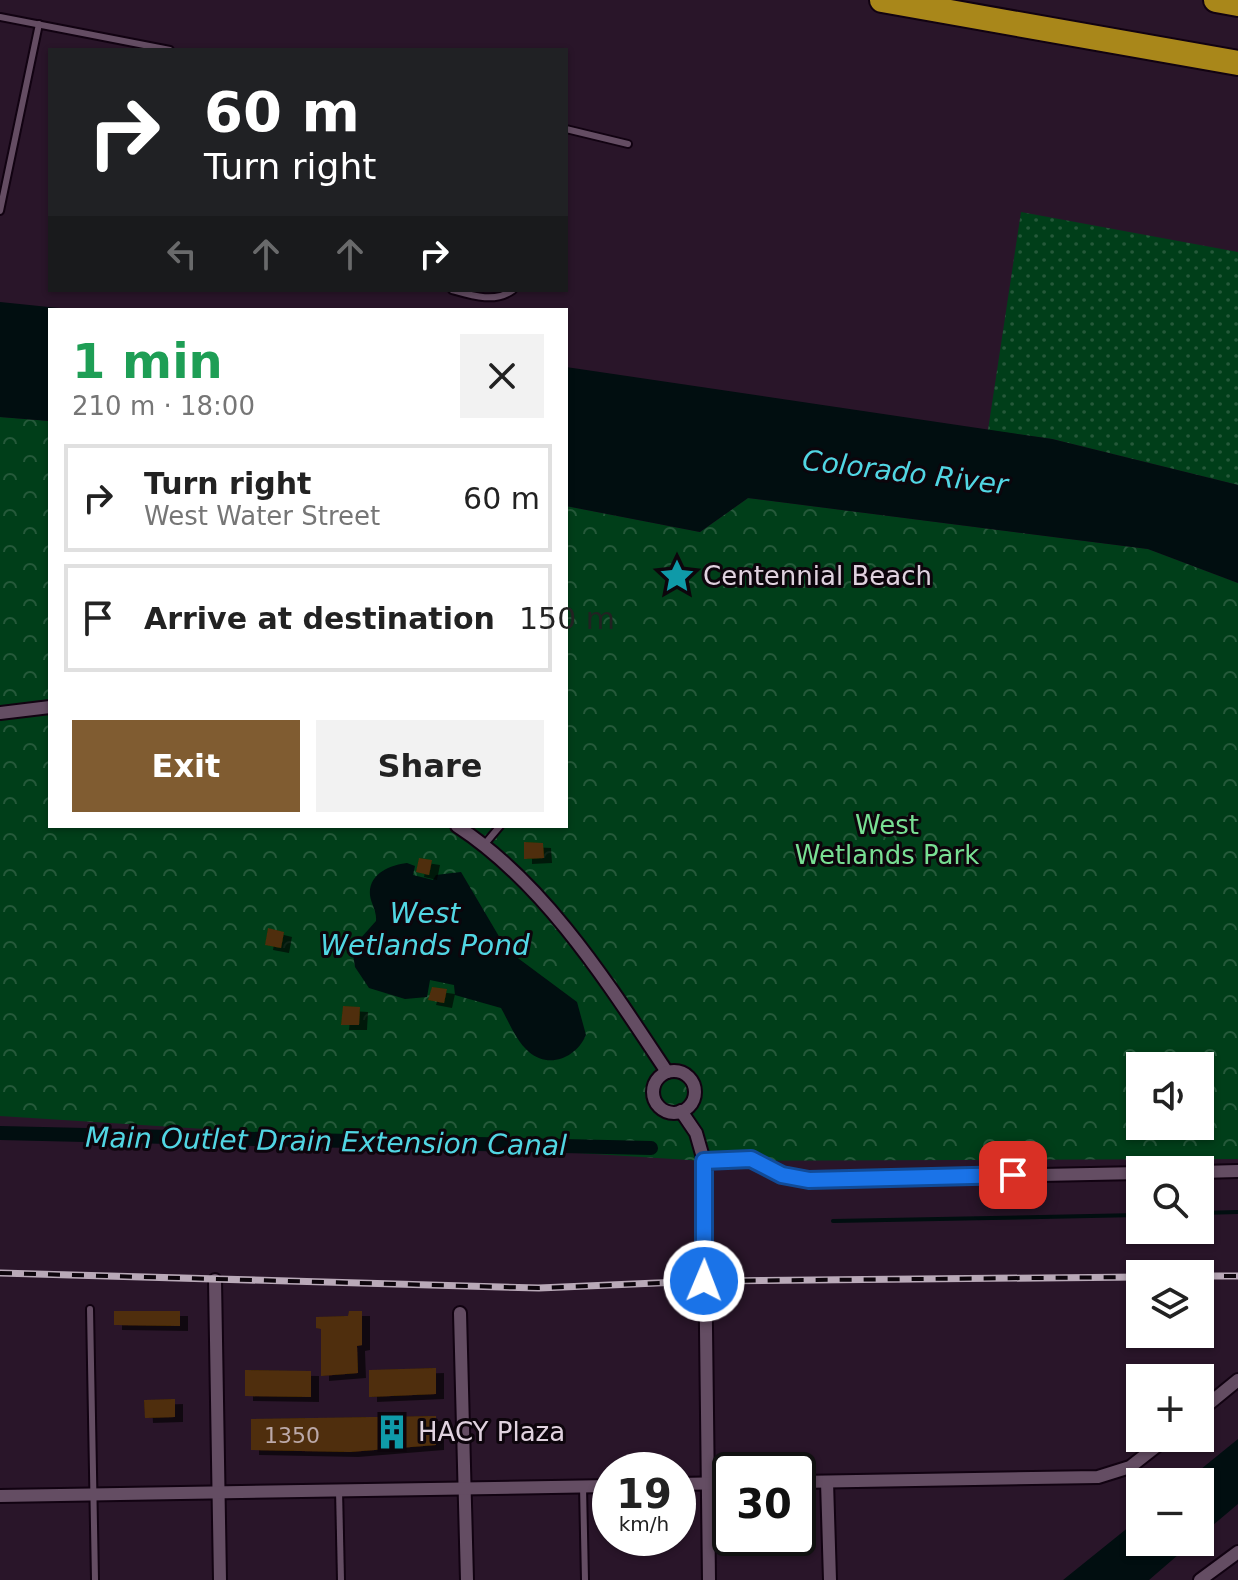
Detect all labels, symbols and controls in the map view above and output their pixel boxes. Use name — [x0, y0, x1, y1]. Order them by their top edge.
text: 60 m — [204, 79, 360, 144]
icon: right — [72, 80, 176, 184]
text: Turn right — [204, 146, 376, 187]
icon: left — [160, 232, 204, 276]
icon: ahead — [244, 232, 288, 276]
icon: ahead — [328, 232, 372, 276]
icon: right — [412, 232, 456, 276]
text: 1 min — [72, 333, 223, 389]
button: close — [460, 334, 544, 418]
text: 210 m · 18:00 — [72, 391, 255, 421]
water label: Colorado River — [800, 444, 1011, 502]
text: Turn right — [144, 466, 311, 501]
icon: right — [76, 476, 120, 520]
text: 60 m — [463, 481, 540, 516]
text: West Water Street — [144, 501, 380, 531]
place icon: Centennial Beach — [658, 557, 696, 595]
place label: Centennial Beach — [703, 561, 932, 591]
icon: arrive — [76, 596, 120, 640]
text: Arrive at destination — [144, 601, 495, 636]
text: 150 m — [519, 601, 615, 636]
button: Exit — [72, 720, 300, 812]
button: Share — [316, 720, 544, 812]
park label: West Wetlands Park — [795, 810, 979, 870]
water label: West Wetlands Pond — [320, 897, 530, 962]
map controls — [1126, 1052, 1214, 1556]
button: sound — [1126, 1052, 1214, 1140]
water label: Main Outlet Drain Extension Canal — [85, 1121, 567, 1162]
pin — [979, 1141, 1047, 1209]
icon: arrive — [991, 1153, 1035, 1197]
button: search — [1126, 1156, 1214, 1244]
position arrow — [662, 1239, 746, 1323]
button: layers — [1126, 1260, 1214, 1348]
button: + — [1126, 1364, 1214, 1452]
building icon: HACY Plaza — [373, 1413, 411, 1451]
place label: HACY Plaza — [418, 1417, 565, 1447]
house number: 1350 — [264, 1423, 320, 1448]
speed limit sign: 30 — [712, 1452, 816, 1556]
button: − — [1126, 1468, 1214, 1556]
text: 19 — [616, 1471, 672, 1517]
text: km/h — [619, 1512, 669, 1536]

